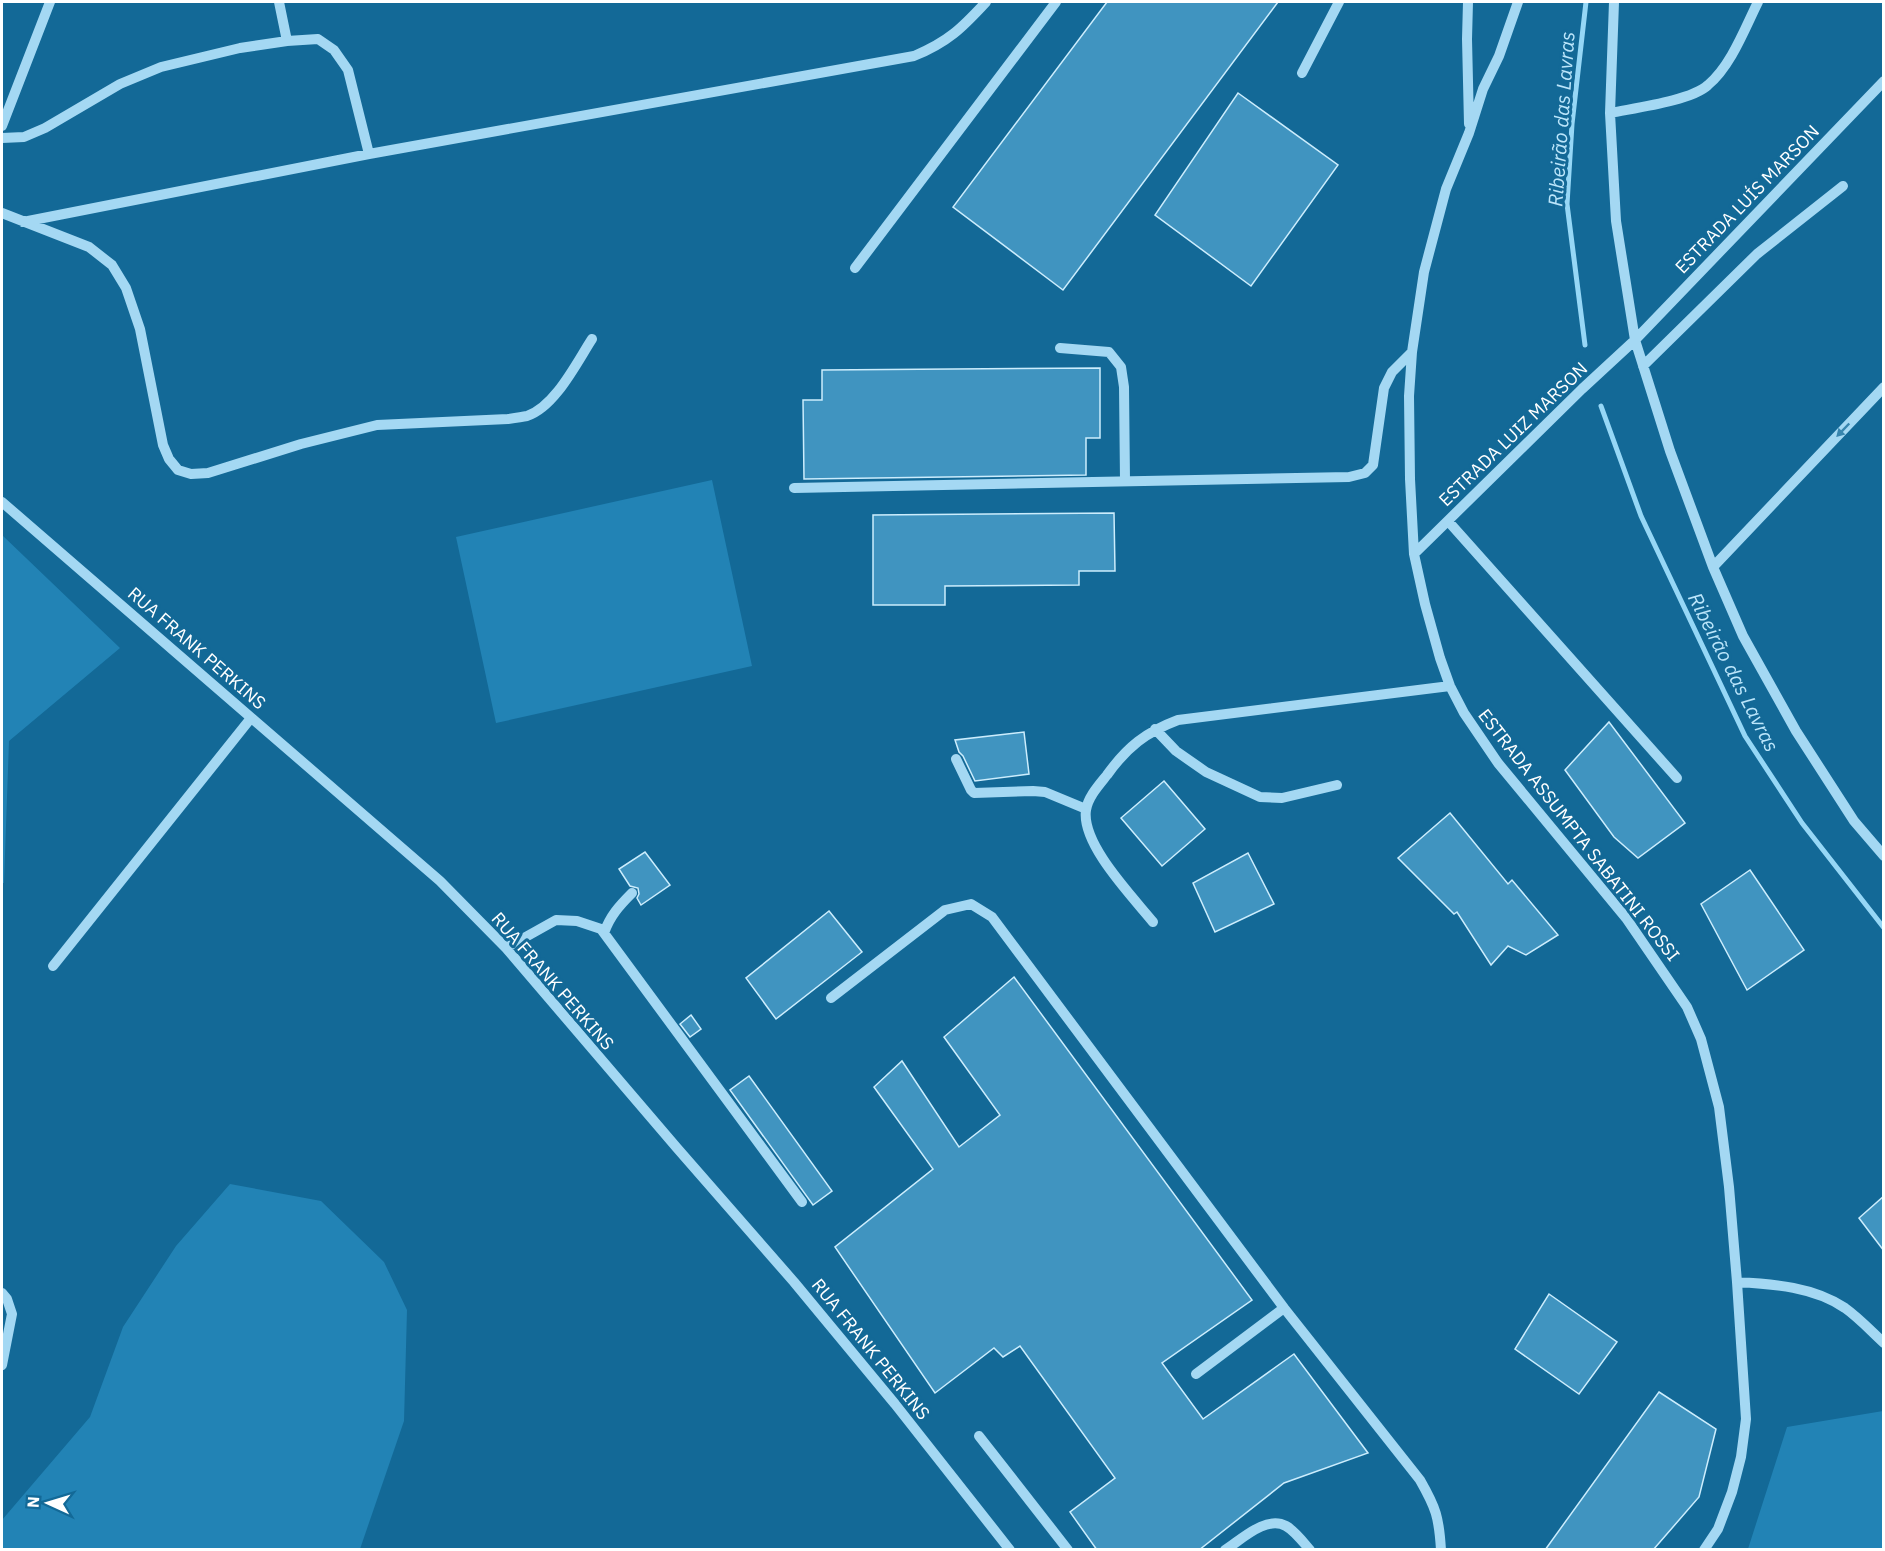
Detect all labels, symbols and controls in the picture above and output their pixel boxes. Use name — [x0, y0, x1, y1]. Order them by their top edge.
water label: Ribeirão das Lavras — [1541, 31, 1581, 207]
street label: ESTRADA LUÍS MARSON — [1670, 120, 1824, 278]
street label: ESTRADA LUIZ MARSON — [1434, 357, 1592, 511]
one-way arrow — [1836, 422, 1850, 437]
street label: RUA FRANK PERKINS — [123, 582, 271, 714]
water label: Ribeirão das Lavras — [1682, 588, 1786, 756]
street label: ESTRADA ASSUMPTA SABATINI ROSSI — [1473, 704, 1685, 966]
street label: RUA FRANK PERKINS — [487, 907, 619, 1055]
street label: RUA FRANK PERKINS — [807, 1274, 935, 1424]
north arrow — [18, 1473, 78, 1533]
text: N — [23, 1495, 43, 1508]

